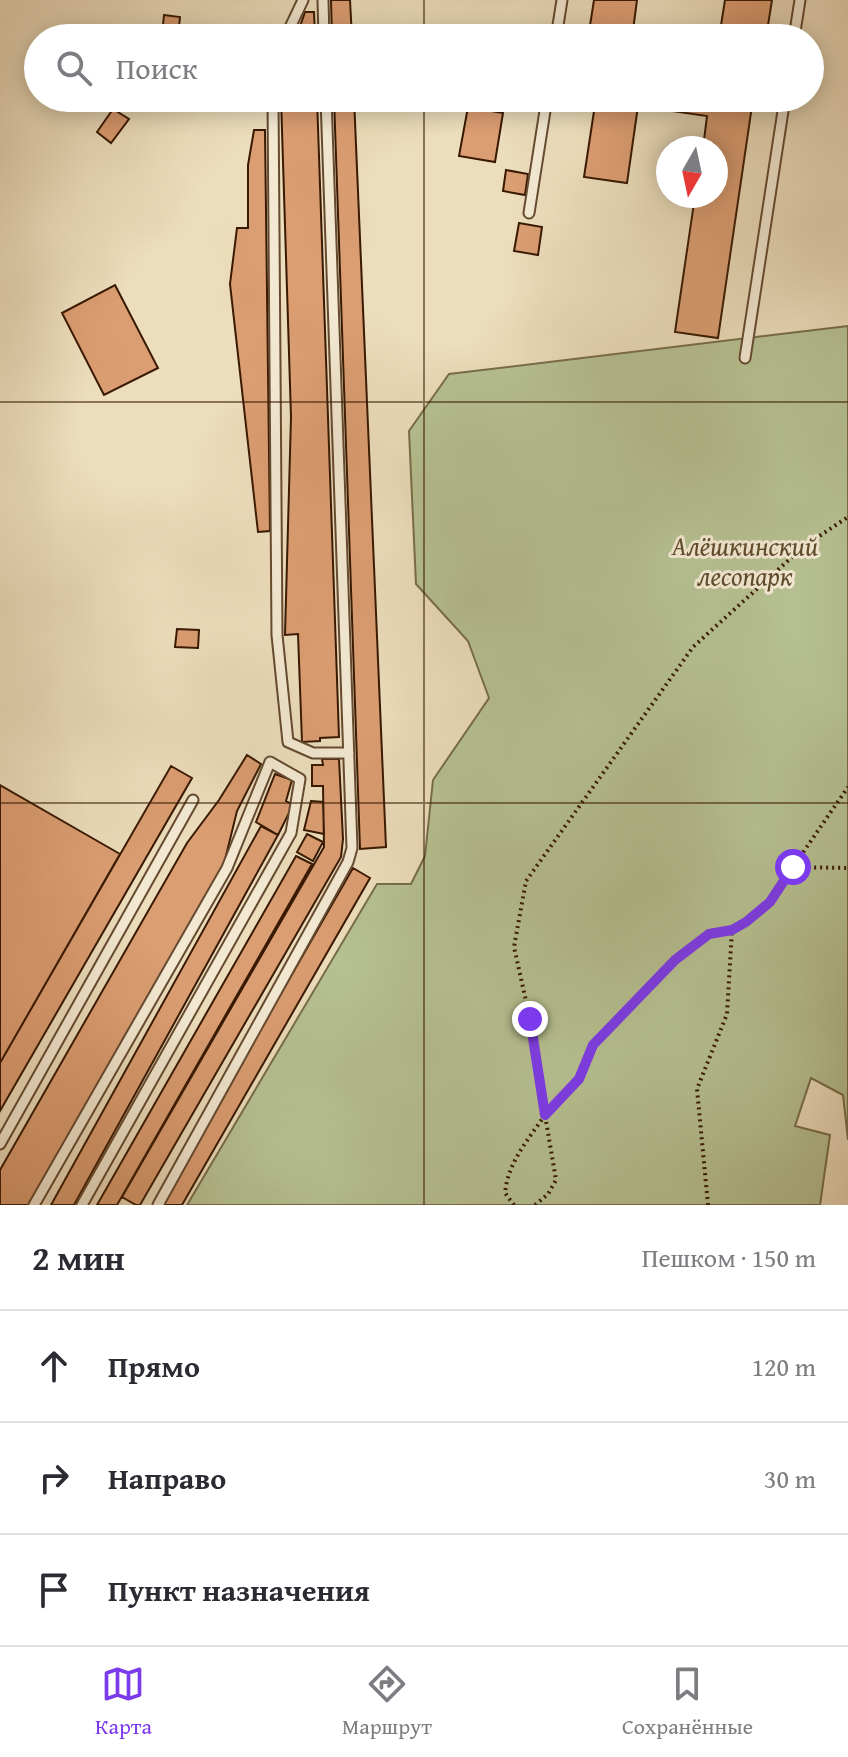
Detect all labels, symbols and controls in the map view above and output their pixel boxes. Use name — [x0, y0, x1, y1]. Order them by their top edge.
search box — [24, 24, 824, 112]
icon: search — [52, 46, 96, 90]
text: Поиск — [116, 46, 198, 90]
north arrow — [656, 136, 728, 208]
park label: Алёшкинский лесопарк — [671, 526, 818, 595]
route start — [775, 849, 811, 885]
route end — [512, 1001, 548, 1037]
text: 2 мин — [32, 1233, 125, 1282]
text: Пешком · 150 m — [642, 1238, 816, 1277]
icon: ahead — [32, 1344, 76, 1388]
text: Прямо — [108, 1344, 200, 1388]
text: 120 m — [751, 1347, 816, 1386]
icon: right — [32, 1456, 76, 1500]
text: Направо — [108, 1456, 226, 1500]
text: 30 m — [764, 1459, 816, 1498]
icon: arrive — [32, 1568, 76, 1612]
text: Пункт назначения — [108, 1568, 370, 1612]
tab: Карта — [95, 1662, 152, 1742]
tab: Маршрут — [342, 1662, 432, 1742]
tab: Сохранённые — [622, 1662, 753, 1742]

